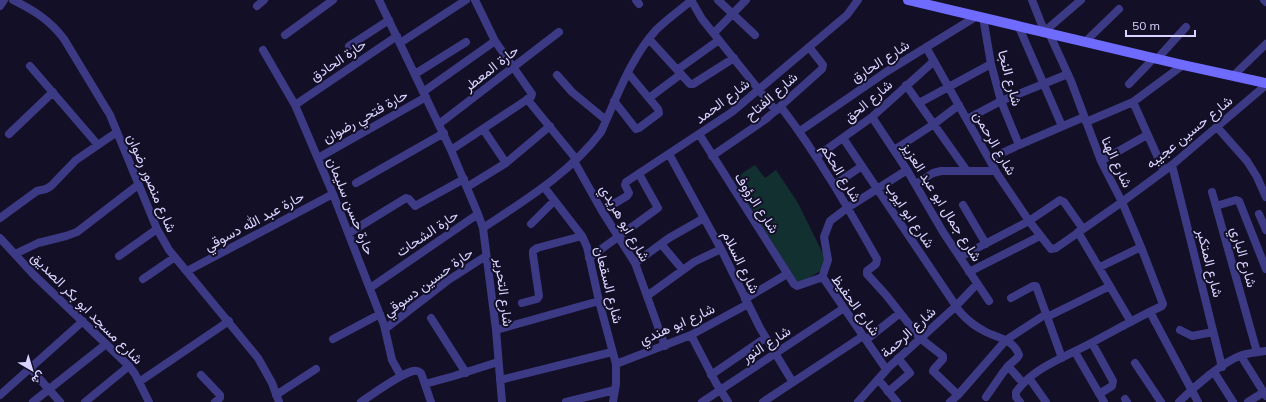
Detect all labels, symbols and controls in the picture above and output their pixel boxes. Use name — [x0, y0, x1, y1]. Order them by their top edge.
scale bar — [1126, 12, 1195, 38]
text: 50 m — [1132, 18, 1160, 33]
street label: حارة الحادق — [307, 35, 369, 85]
street label: شارع الحارق — [847, 35, 914, 88]
street label: حارة المعطر — [459, 41, 522, 96]
street label: شارع النجا — [992, 48, 1026, 108]
street label: شارع الفتاح — [741, 68, 803, 125]
street label: شارع الحمد — [691, 75, 754, 129]
street label: شارع الحق — [840, 75, 897, 128]
street label: حارة فتحي رضوان — [319, 85, 412, 150]
street label: شارع حسين عجيبه — [1142, 92, 1237, 174]
street label: شارع الرحمن — [968, 108, 1021, 179]
street label: شارع منصور رضوان — [121, 131, 181, 236]
street label: شارع الهنا — [1096, 134, 1137, 191]
street label: شارع جمال ابو عبد العزيز — [896, 138, 986, 266]
street label: شارع الحكم — [815, 141, 865, 206]
street label: حارة حسن سليمان — [323, 155, 379, 257]
street label: شارع الرؤوف — [729, 169, 783, 238]
street label: شارع ابو ايوب — [880, 179, 939, 253]
street label: شارع ابو هريدي — [593, 181, 654, 266]
street label: حارة عبد الله دسوقي — [201, 187, 309, 258]
street label: حارة الشحات — [392, 206, 462, 260]
street label: شارع الباري — [1224, 225, 1261, 290]
street label: شارع المتكبر — [1191, 226, 1227, 300]
street label: شارع السلام — [716, 228, 764, 297]
street label: حارة حسين دسوقي — [379, 243, 478, 323]
street label: شارع السقعان — [589, 244, 627, 326]
street label: شارع مسجد ابو بكر الصديق — [26, 248, 147, 369]
street label: شارع التحرير — [489, 256, 517, 328]
street label: شارع الحفيظ — [826, 271, 884, 340]
street label: شارع ابو هندي — [636, 299, 719, 351]
street label: شارع الرحمة — [877, 303, 941, 363]
street label: شارع النور — [737, 322, 795, 369]
north arrow — [12, 350, 52, 390]
text: ش — [29, 368, 48, 387]

